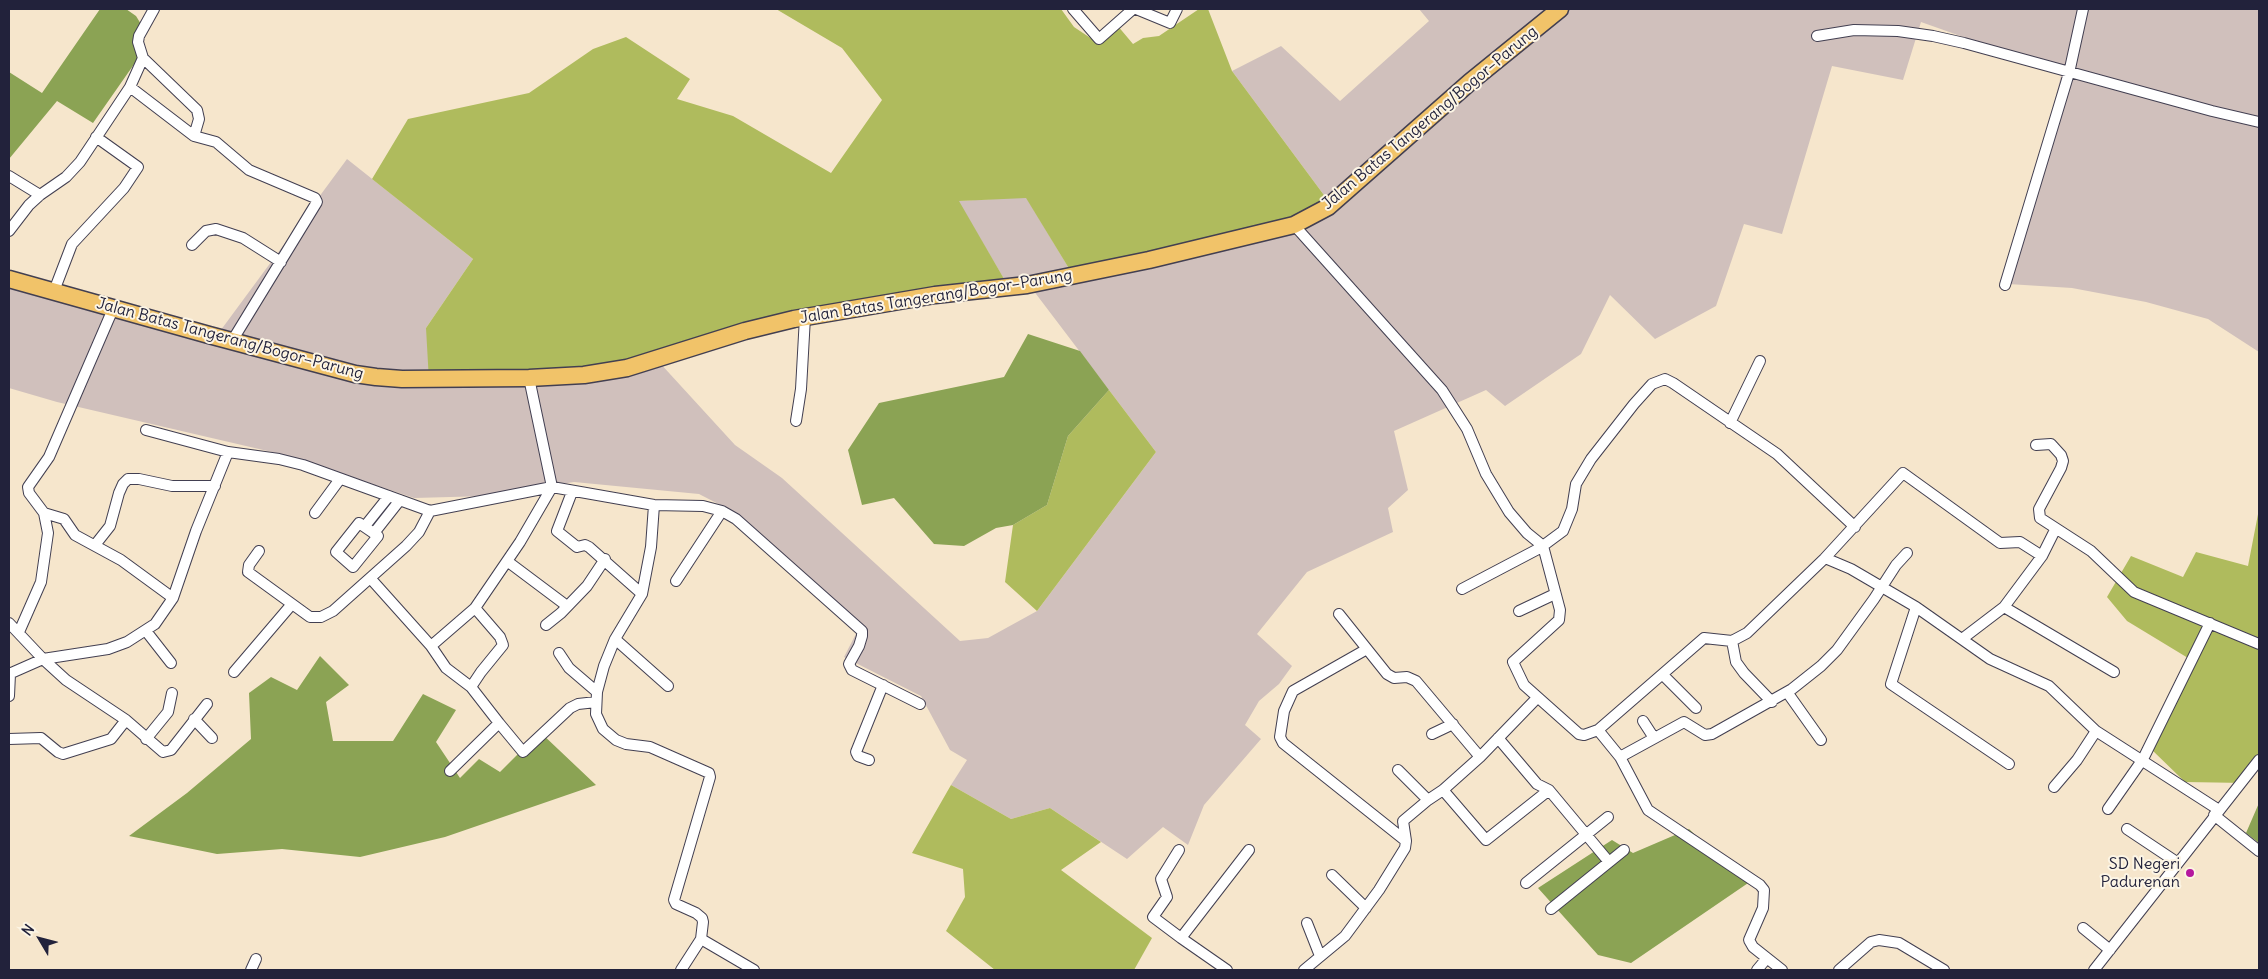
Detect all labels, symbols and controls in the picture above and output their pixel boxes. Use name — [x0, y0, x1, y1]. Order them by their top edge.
street label: Jalan Batas Tangerang/Bogor–Parung — [1318, 22, 1542, 214]
street label: Jalan Batas Tangerang/Bogor–Parung — [798, 266, 1074, 328]
street label: Jalan Batas Tangerang/Bogor–Parung — [94, 294, 366, 384]
place label: SD Negeri Padurenan — [2101, 854, 2180, 892]
marker: SD Negeri Padurenan — [2184, 867, 2196, 879]
north arrow — [15, 914, 65, 964]
text: N — [18, 921, 38, 939]

